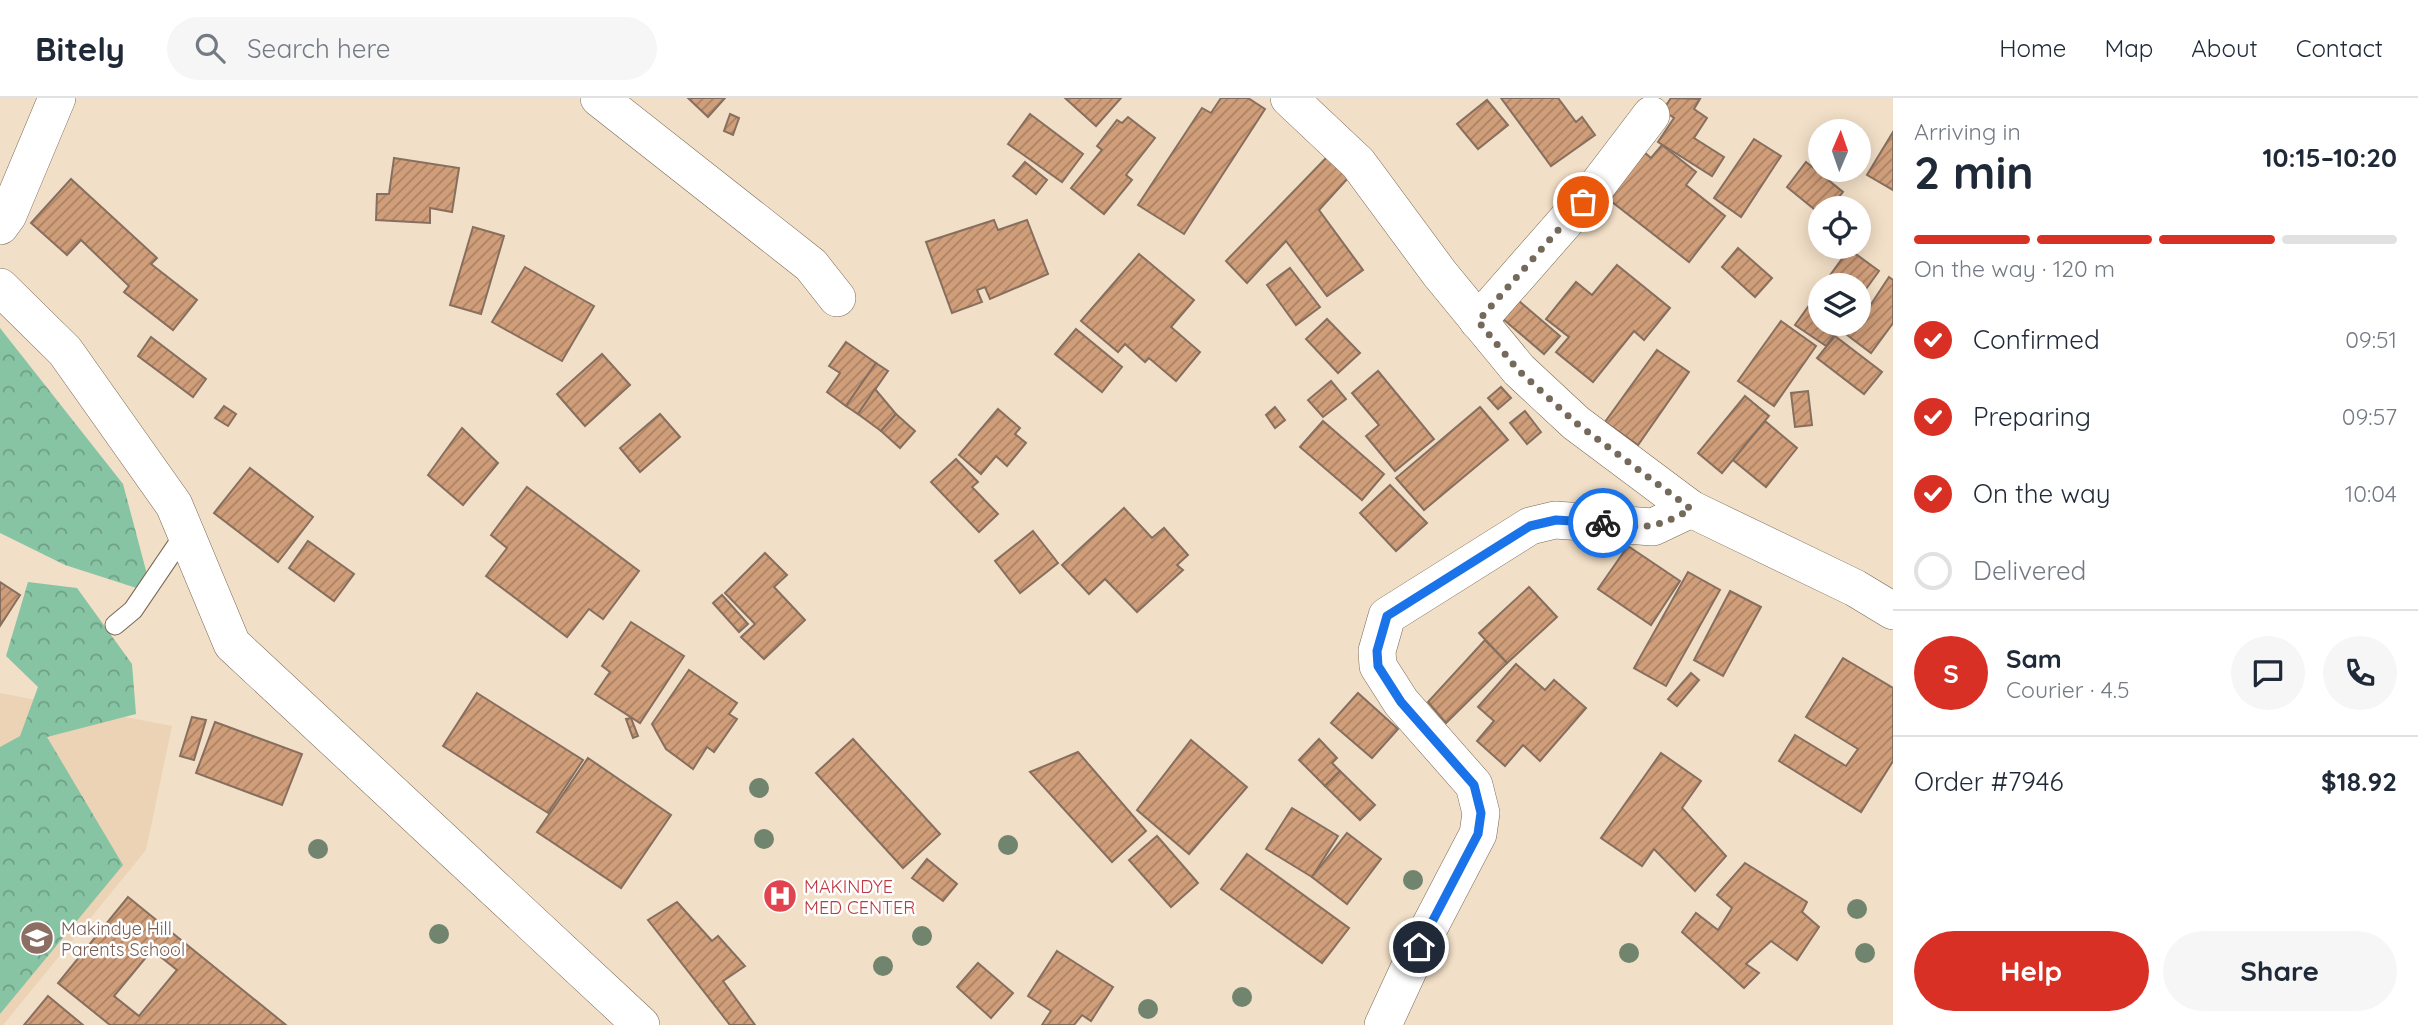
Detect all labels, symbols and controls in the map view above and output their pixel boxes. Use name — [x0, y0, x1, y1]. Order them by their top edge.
search box — [167, 17, 657, 80]
text: Bitely — [35, 28, 125, 69]
icon: search — [191, 29, 229, 67]
text: Search here — [247, 32, 391, 65]
text: Home — [1999, 33, 2066, 63]
text: Map — [2104, 33, 2153, 63]
text: About — [2191, 33, 2258, 63]
text: Contact — [2296, 33, 2383, 63]
text: Arriving in — [1914, 117, 2021, 146]
north arrow — [1808, 119, 1871, 182]
map controls — [1808, 119, 1871, 336]
text: 10:15–10:20 — [2262, 141, 2397, 174]
text: 2 min — [1914, 143, 2034, 201]
pin — [1553, 172, 1613, 232]
icon: bag — [1564, 183, 1602, 221]
button: locate — [1808, 196, 1871, 259]
text: On the way · 120 m — [1914, 254, 2115, 283]
button: layers — [1808, 273, 1871, 336]
icon: check — [1914, 321, 1952, 359]
text: Confirmed — [1973, 323, 2100, 356]
text: 09:51 — [2345, 325, 2397, 354]
icon: check — [1914, 398, 1952, 436]
text: Preparing — [1973, 400, 2091, 433]
text: 09:57 — [2342, 402, 2397, 431]
icon: check — [1914, 475, 1952, 513]
text: On the way — [1973, 477, 2111, 510]
text: 10:04 — [2345, 479, 2397, 508]
courier — [1568, 488, 1638, 558]
icon: bike — [1584, 504, 1622, 542]
text: Delivered — [1973, 554, 2086, 587]
button: chat — [2231, 636, 2305, 710]
button: phone — [2323, 636, 2397, 710]
text: Sam — [2006, 642, 2062, 675]
text: S — [1943, 657, 1959, 690]
text: Courier · 4.5 — [2006, 675, 2130, 704]
text: Order #7946 — [1914, 765, 2063, 798]
text: $18.92 — [2321, 765, 2397, 798]
place label: MAKINDYE MED CENTER — [804, 875, 915, 919]
hospital icon: MAKINDYE MED CENTER — [761, 877, 799, 915]
place label: Makindye Hill Parents School — [61, 917, 185, 961]
pin — [1389, 917, 1449, 977]
school or university icon: Makindye Hill Parents School — [18, 919, 56, 957]
icon: home — [1400, 928, 1438, 966]
button: Help — [1914, 931, 2149, 1011]
button: Share — [2163, 931, 2397, 1011]

